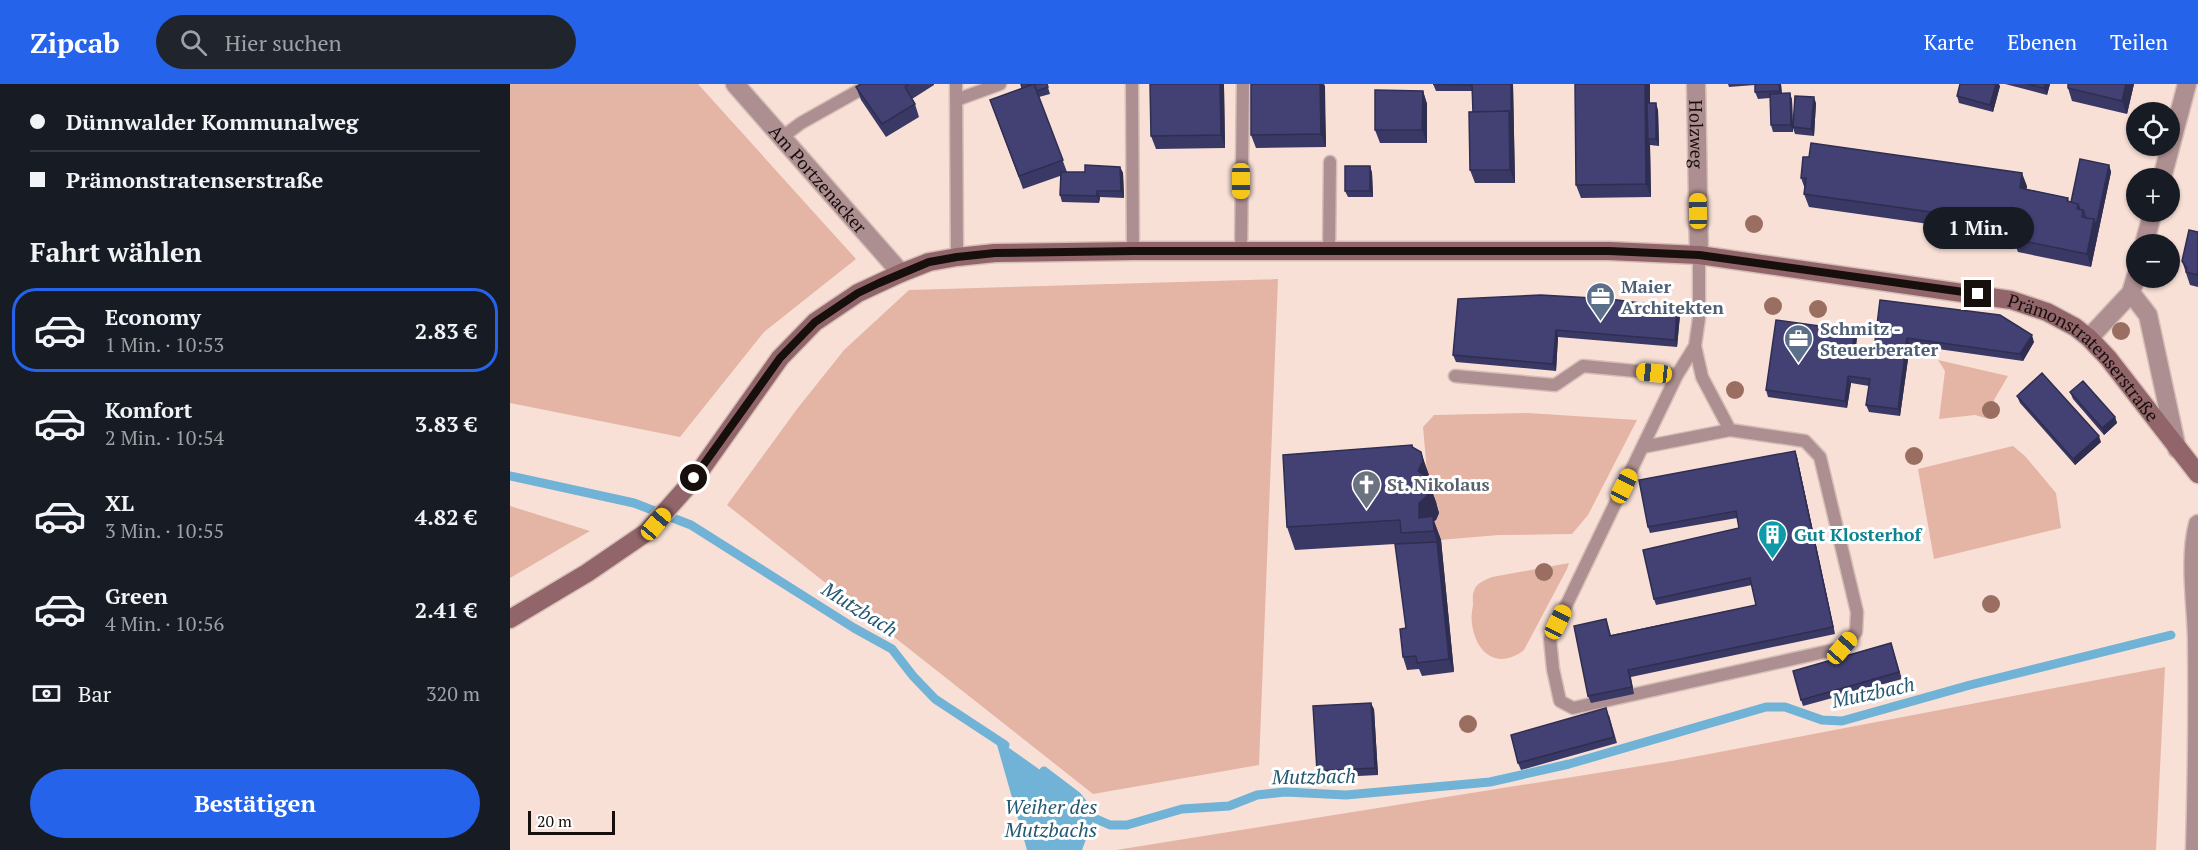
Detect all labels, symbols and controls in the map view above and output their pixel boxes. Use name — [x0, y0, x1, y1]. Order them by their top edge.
search box — [156, 15, 576, 69]
text: Zipcab — [30, 24, 120, 61]
icon: search — [177, 26, 210, 59]
text: Hier suchen — [225, 28, 342, 57]
text: Karte — [1924, 28, 1974, 56]
text: Ebenen — [2007, 28, 2077, 56]
text: Teilen — [2110, 28, 2168, 56]
street label: Holzweg — [1684, 100, 1709, 169]
map controls — [2126, 102, 2180, 288]
button: locate — [2126, 102, 2180, 156]
text: Dünnwalder Kommunalweg — [66, 107, 358, 136]
street label: Am Portzenacker — [764, 119, 872, 238]
car — [1232, 163, 1250, 199]
text: Prämonstratenserstraße — [66, 165, 323, 194]
button: + — [2126, 168, 2180, 222]
car — [1689, 193, 1707, 229]
callout: 1 Min. — [1922, 207, 2034, 249]
text: 1 Min. — [1948, 214, 2009, 241]
text: Fahrt wählen — [30, 234, 202, 270]
button: − — [2126, 234, 2180, 288]
place label: Maier Architekten — [1621, 274, 1724, 319]
office icon: Maier Architekten — [1584, 280, 1616, 322]
route end — [1964, 280, 1991, 307]
street label: Prämonstratenserstraße — [2005, 288, 2165, 426]
text: Economy — [105, 302, 201, 331]
icon: car — [33, 303, 87, 357]
text: 2.83 € — [415, 316, 477, 345]
place label: Schmitz - Steuerberater — [1820, 316, 1938, 361]
office icon: Schmitz - Steuerberater — [1783, 322, 1815, 364]
text: 1 Min. · 10:53 — [105, 331, 224, 358]
car — [1635, 362, 1673, 384]
text: Komfort — [105, 395, 192, 424]
icon: car — [33, 396, 87, 450]
text: 3.83 € — [415, 409, 477, 438]
text: 2 Min. · 10:54 — [105, 424, 224, 451]
route start — [680, 464, 707, 491]
car — [1608, 466, 1640, 506]
church icon: St. Nikolaus — [1350, 468, 1382, 510]
place label: St. Nikolaus — [1387, 472, 1490, 496]
text: XL — [105, 488, 134, 517]
icon: car — [33, 489, 87, 543]
text: 4.82 € — [415, 502, 477, 531]
car — [638, 504, 674, 544]
text: 3 Min. · 10:55 — [105, 517, 224, 544]
building icon: Gut Klosterhof — [1757, 518, 1789, 560]
place label: Gut Klosterhof — [1794, 522, 1922, 546]
water label: Mutzbach — [816, 575, 903, 643]
text: Green — [105, 581, 168, 610]
icon: car — [33, 582, 87, 636]
text: 2.41 € — [415, 595, 477, 624]
car — [1542, 602, 1574, 642]
text: 4 Min. · 10:56 — [105, 610, 224, 637]
car — [1823, 629, 1861, 667]
water label: Mutzbach — [1828, 670, 1917, 714]
icon: cash — [30, 677, 63, 710]
text: Bar — [78, 679, 111, 708]
text: 320 m — [426, 680, 480, 707]
water label: Mutzbach — [1271, 762, 1356, 790]
button: Bestätigen — [30, 769, 480, 838]
water label: Weiher des Mutzbachs — [1004, 793, 1097, 843]
scale bar — [528, 808, 615, 836]
text: 20 m — [537, 810, 572, 832]

